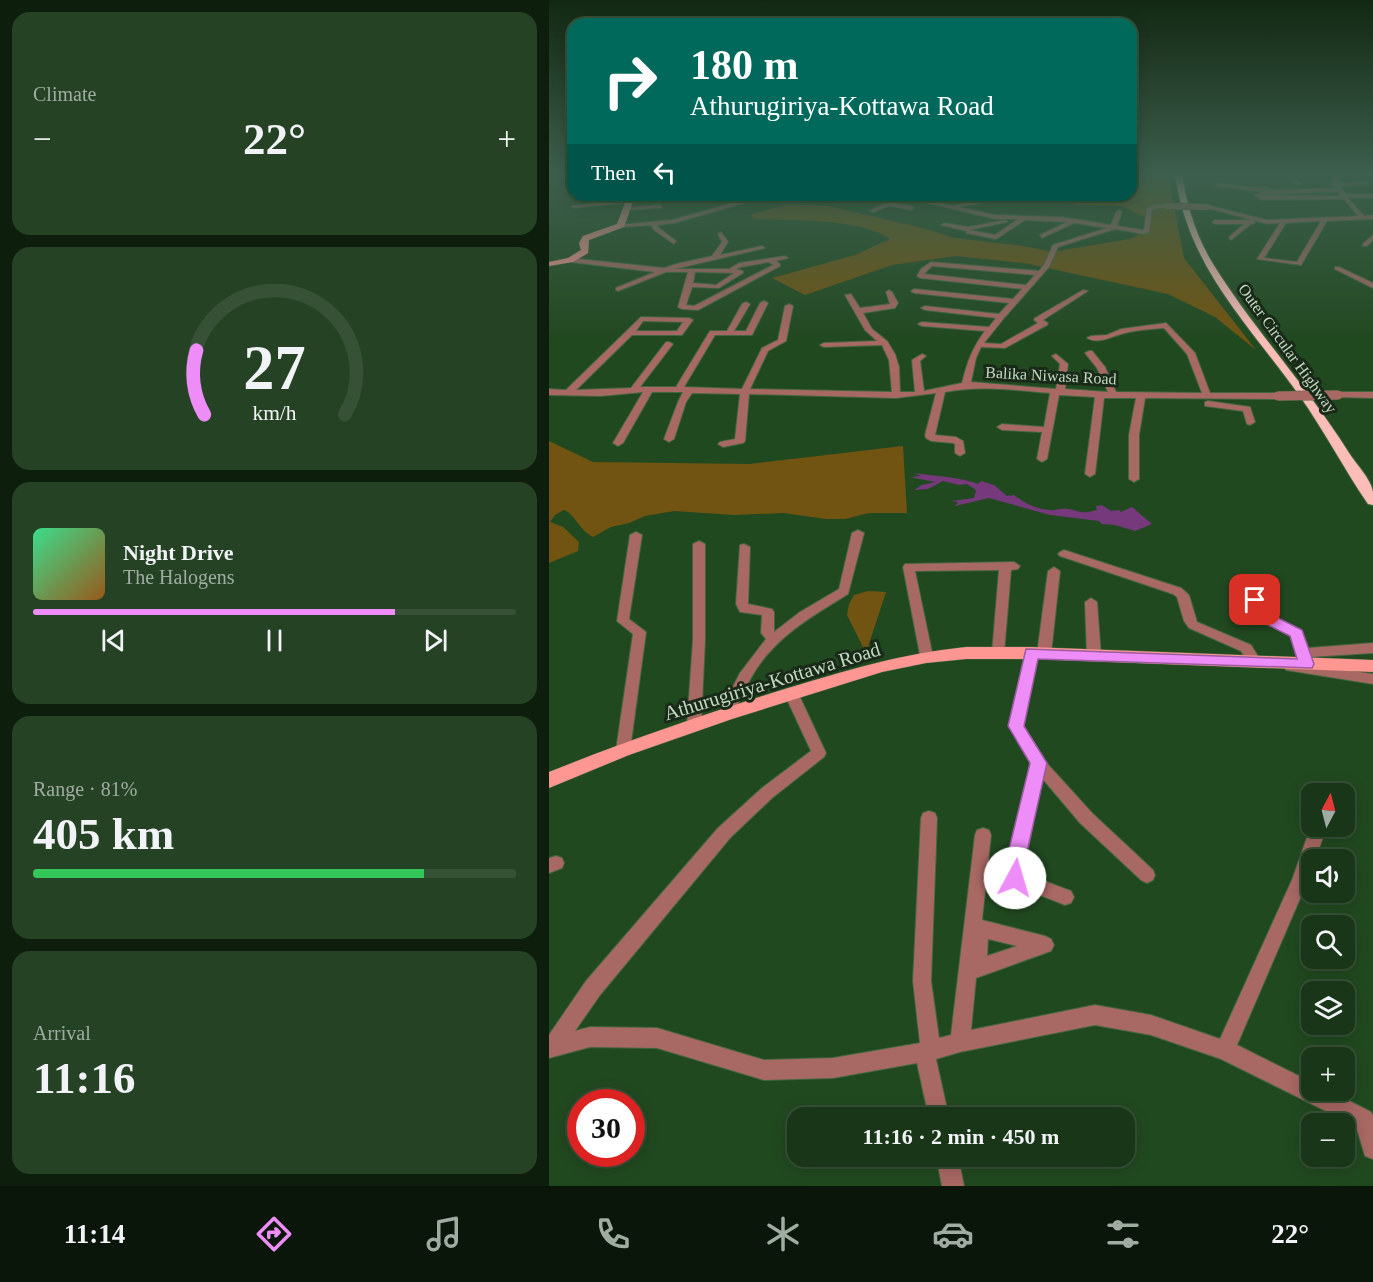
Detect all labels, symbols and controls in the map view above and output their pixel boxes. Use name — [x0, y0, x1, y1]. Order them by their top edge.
icon: right — [591, 42, 669, 120]
text: 180 m — [690, 42, 799, 88]
text: Climate — [33, 83, 96, 105]
text: Athurugiriya-Kottawa Road — [690, 91, 994, 121]
text: 22° — [243, 114, 306, 164]
text: − — [33, 121, 52, 157]
text: + — [497, 121, 516, 157]
icon: left — [648, 156, 681, 189]
text: Then — [591, 160, 636, 185]
street label: Outer Circular Highway — [1234, 280, 1340, 417]
text: 27 — [243, 333, 306, 402]
street label: Balika Niwasa Road — [985, 364, 1117, 387]
text: km/h — [252, 402, 297, 426]
text: Night Drive — [123, 540, 234, 565]
text: The Halogens — [123, 566, 235, 588]
pin — [1229, 574, 1280, 625]
icon: arrive — [1238, 583, 1271, 616]
icon: previous — [97, 624, 130, 657]
icon: pause — [258, 624, 291, 657]
icon: next — [419, 624, 452, 657]
street label: Athurugiriya-Kottawa Road — [661, 638, 883, 725]
text: Range · 81% — [33, 778, 137, 800]
north arrow — [1301, 783, 1355, 837]
map controls — [1301, 783, 1355, 1167]
text: 405 km — [33, 809, 174, 859]
position arrow — [983, 846, 1047, 910]
button: sound — [1301, 849, 1355, 903]
button: search — [1301, 915, 1355, 969]
button: layers — [1301, 981, 1355, 1035]
text: Arrival — [33, 1022, 91, 1044]
button: + — [1301, 1047, 1355, 1101]
text: 11:16 — [33, 1053, 136, 1103]
speed limit sign: 30 — [567, 1089, 645, 1167]
button: − — [1301, 1113, 1355, 1167]
text: 11:16 · 2 min · 450 m — [863, 1124, 1059, 1149]
icon: directions — [253, 1213, 295, 1255]
icon: music — [423, 1213, 465, 1255]
icon: phone — [592, 1213, 634, 1255]
icon: climate — [762, 1213, 804, 1255]
icon: car — [932, 1213, 974, 1255]
icon: filters — [1102, 1213, 1144, 1255]
text: 11:14 — [64, 1219, 125, 1249]
text: 22° — [1271, 1219, 1309, 1249]

